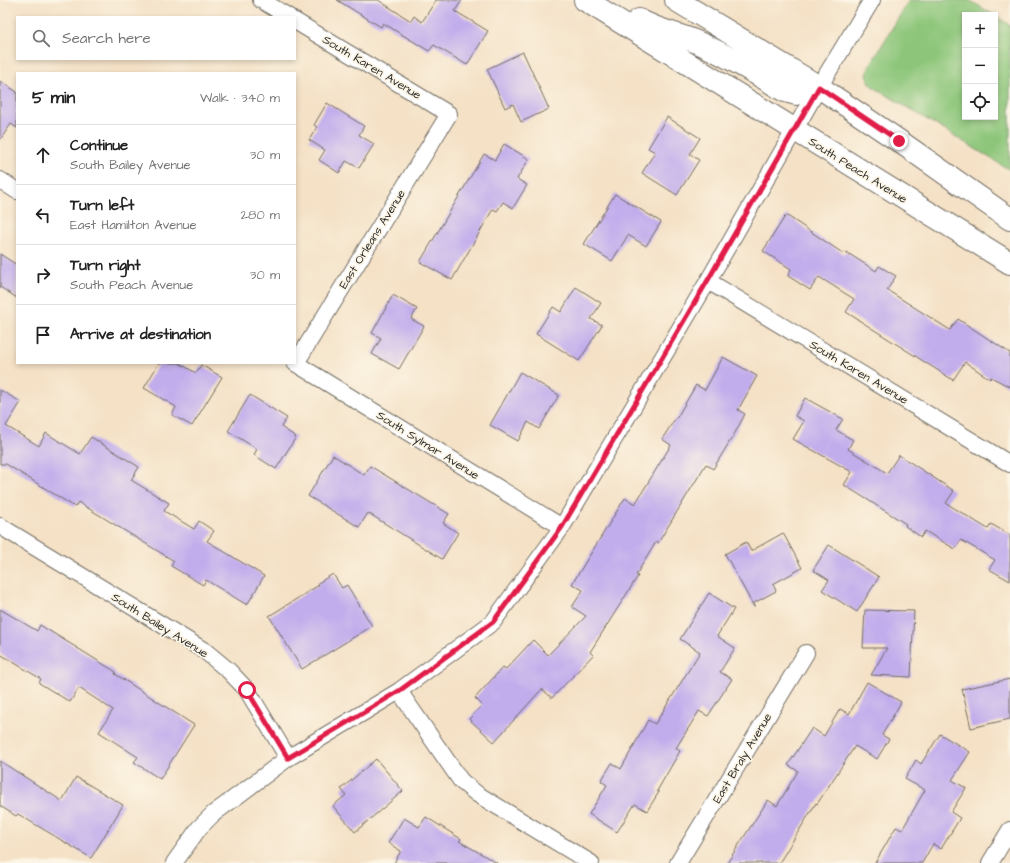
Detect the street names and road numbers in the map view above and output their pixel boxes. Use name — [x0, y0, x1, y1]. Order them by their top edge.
street label: South Karen Avenue — [319, 31, 425, 104]
street label: South Peach Avenue — [805, 133, 911, 208]
street label: East Orleans Avenue — [335, 186, 410, 292]
street label: South Karen Avenue — [806, 336, 912, 409]
street label: South Sylmar Avenue — [373, 407, 483, 485]
street label: South Bailey Avenue — [107, 589, 212, 663]
street label: East Braly Avenue — [709, 710, 777, 807]

